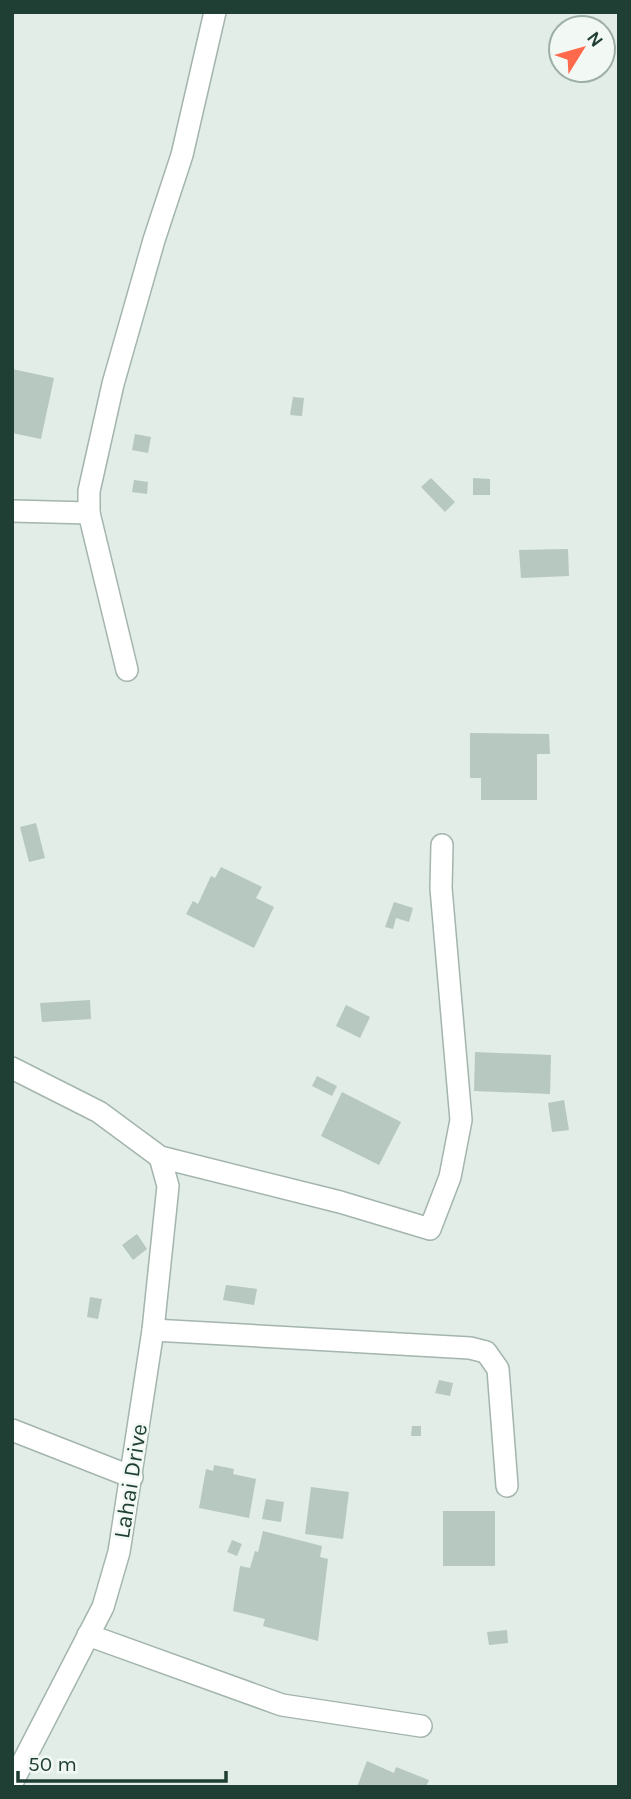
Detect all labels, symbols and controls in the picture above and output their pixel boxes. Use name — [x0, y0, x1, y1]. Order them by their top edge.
north arrow — [547, 14, 617, 84]
text: N — [582, 27, 608, 51]
street label: Lahai Drive — [108, 1422, 153, 1540]
scale bar — [18, 1740, 226, 1784]
text: 50 m — [28, 1752, 77, 1776]

